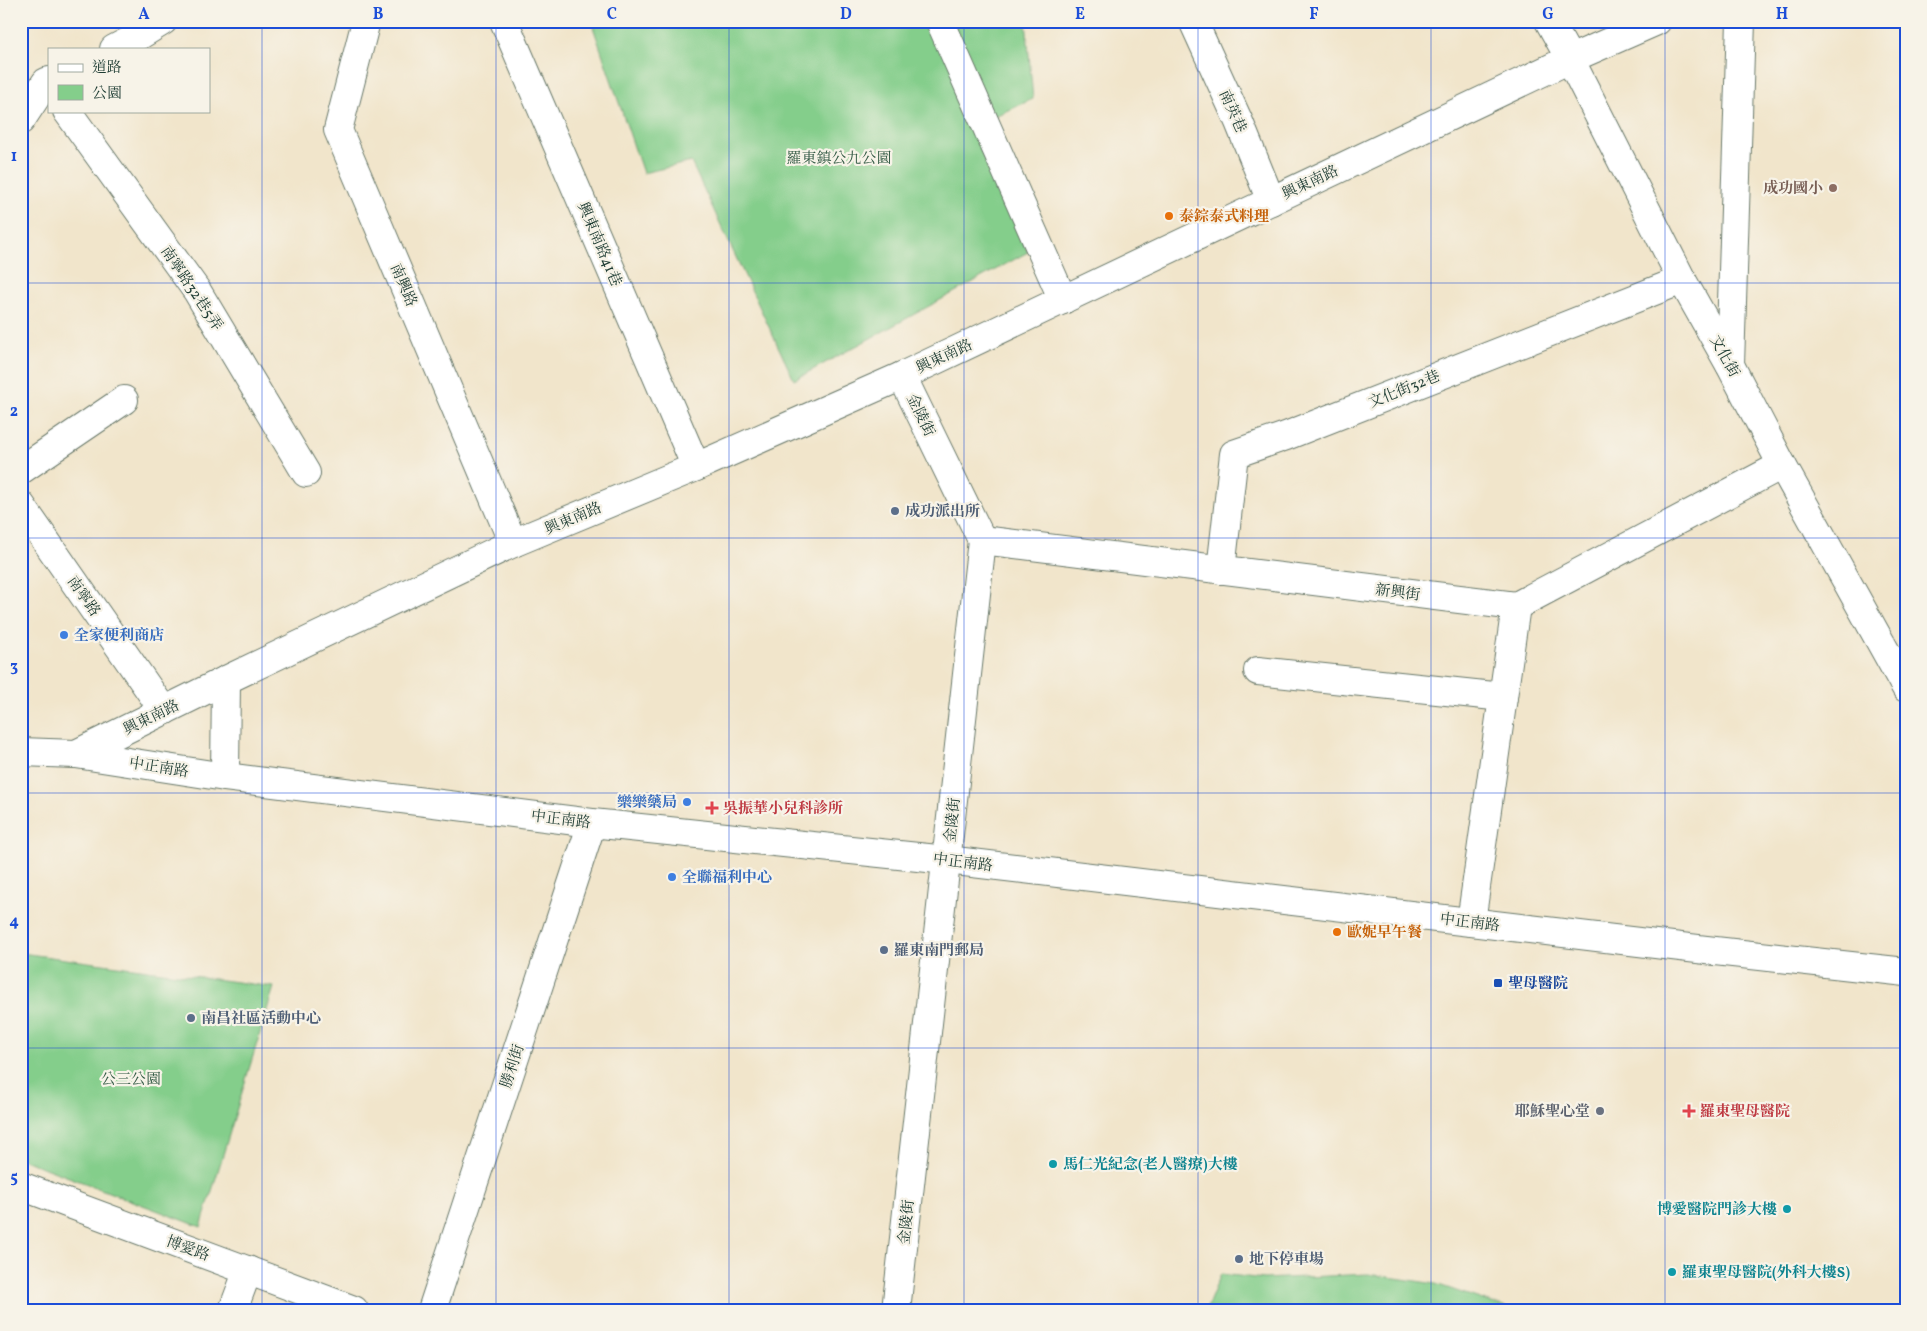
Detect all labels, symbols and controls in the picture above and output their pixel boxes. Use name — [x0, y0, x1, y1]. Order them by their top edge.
text: A — [138, 4, 150, 26]
text: B — [373, 4, 384, 26]
text: C — [607, 4, 617, 26]
text: D — [840, 4, 852, 26]
text: E — [1075, 4, 1085, 26]
text: F — [1309, 4, 1319, 26]
text: G — [1542, 4, 1554, 26]
text: H — [1776, 4, 1788, 26]
legend — [48, 48, 210, 112]
text: 道路 — [92, 58, 122, 79]
text: 公園 — [92, 84, 122, 105]
street label: 南英巷 — [1213, 87, 1250, 136]
text: 1 — [11, 146, 17, 168]
park label: 羅東鎮公九公園 — [786, 149, 892, 170]
street label: 興東南路 — [1279, 161, 1342, 206]
place label: 成功國小 — [1763, 179, 1823, 200]
marker: 成功國小 — [1827, 182, 1839, 194]
street label: 興東南路41巷 — [571, 199, 626, 290]
place label: 泰錝泰式料理 — [1179, 207, 1269, 228]
marker: 泰錝泰式料理 — [1163, 210, 1175, 222]
street label: 南寧路32巷5弄 — [155, 242, 227, 335]
street label: 南興路 — [384, 261, 421, 310]
street label: 文化街 — [1704, 332, 1744, 382]
street label: 興東南路 — [913, 335, 976, 380]
street label: 文化街32巷 — [1366, 366, 1444, 414]
street label: 金陵街 — [900, 391, 939, 440]
text: 2 — [10, 401, 18, 423]
street label: 興東南路 — [542, 498, 605, 541]
place label: 成功派出所 — [905, 502, 980, 523]
marker: 成功派出所 — [889, 505, 901, 517]
street label: 南寧路 — [61, 572, 104, 621]
street label: 新興街 — [1374, 580, 1421, 607]
place label: 全家便利商店 — [74, 626, 164, 647]
marker: 全家便利商店 — [58, 629, 70, 641]
text: 3 — [10, 656, 18, 678]
street label: 興東南路 — [120, 696, 183, 741]
street label: 中正南路 — [127, 753, 190, 784]
place label: 樂樂藥局 — [617, 793, 677, 814]
marker: 樂樂藥局 — [681, 796, 693, 808]
street label: 金陵街 — [941, 797, 966, 844]
place label: 吳振華小兒科診所 — [723, 799, 843, 820]
marker: 吳振華小兒科診所 — [705, 801, 719, 815]
street label: 中正南路 — [530, 806, 592, 835]
street label: 中正南路 — [932, 849, 994, 878]
place label: 全聯福利中心 — [682, 868, 772, 889]
marker: 全聯福利中心 — [666, 871, 678, 883]
street label: 中正南路 — [1439, 909, 1501, 938]
text: 4 — [9, 911, 19, 933]
place label: 歐妮早午餐 — [1347, 923, 1422, 944]
marker: 歐妮早午餐 — [1331, 926, 1343, 938]
place label: 羅東南門郵局 — [894, 941, 984, 962]
marker: 羅東南門郵局 — [878, 944, 890, 956]
place label: 聖母醫院 — [1508, 974, 1568, 995]
marker: 聖母醫院 — [1492, 977, 1504, 989]
place label: 南昌社區活動中心 — [201, 1009, 321, 1030]
marker: 南昌社區活動中心 — [185, 1012, 197, 1024]
street label: 勝利街 — [496, 1042, 530, 1091]
park label: 公三公園 — [101, 1070, 161, 1091]
place label: 耶穌聖心堂 — [1515, 1102, 1590, 1123]
place label: 羅東聖母醫院 — [1700, 1102, 1790, 1123]
marker: 羅東聖母醫院 — [1682, 1104, 1696, 1118]
marker: 耶穌聖心堂 — [1594, 1105, 1606, 1117]
place label: 馬仁光紀念(老人醫療)大樓 — [1063, 1155, 1238, 1176]
marker: 馬仁光紀念(老人醫療)大樓 — [1047, 1158, 1059, 1170]
text: 5 — [10, 1167, 18, 1189]
street label: 金陵街 — [895, 1199, 920, 1246]
place label: 博愛醫院門診大樓 — [1657, 1200, 1777, 1221]
marker: 博愛醫院門診大樓 — [1781, 1203, 1793, 1215]
street label: 博愛路 — [163, 1232, 212, 1267]
place label: 地下停車場 — [1249, 1250, 1324, 1271]
marker: 地下停車場 — [1233, 1253, 1245, 1265]
place label: 羅東聖母醫院(外科大樓S) — [1682, 1263, 1850, 1284]
marker: 羅東聖母醫院(外科大樓S) — [1666, 1266, 1678, 1278]

